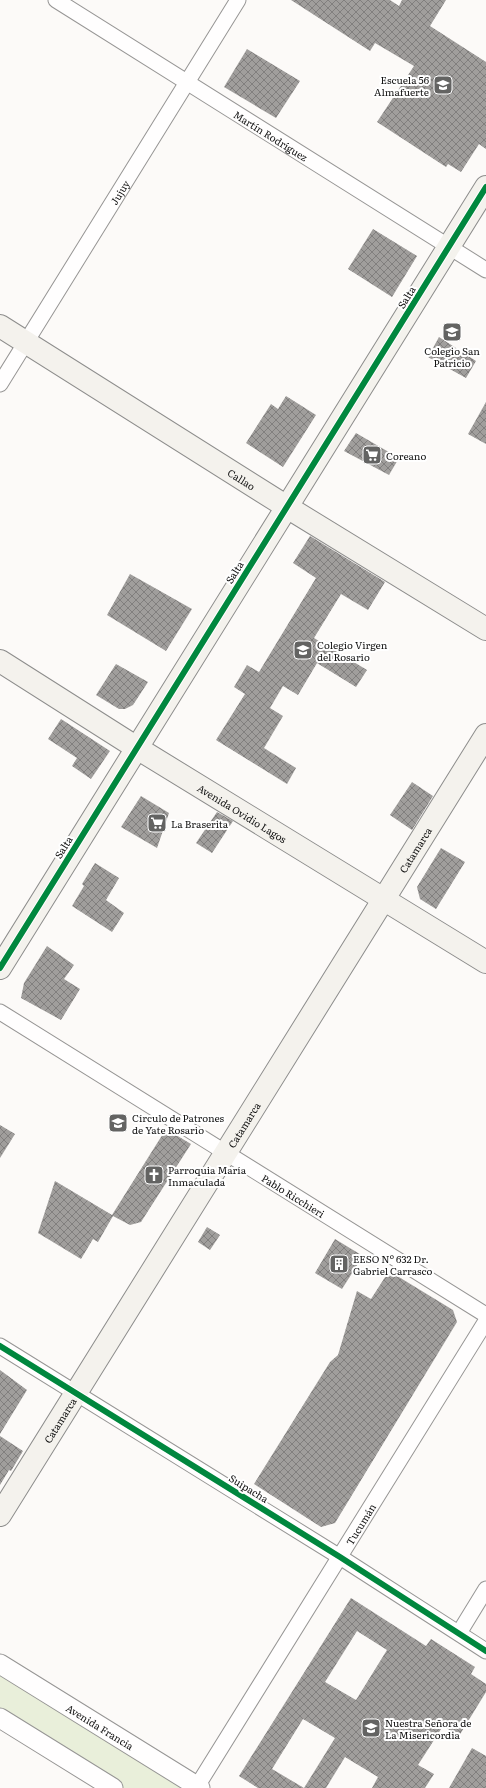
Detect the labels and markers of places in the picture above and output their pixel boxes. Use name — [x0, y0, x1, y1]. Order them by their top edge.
place label: Escuela 56 Almafuerte — [374, 72, 430, 99]
school or university icon: Escuela 56 Almafuerte — [432, 74, 454, 96]
school or university icon: Colegio San Patricio — [441, 321, 463, 343]
place label: Colegio San Patricio — [424, 343, 480, 370]
supermarket icon: Coreano — [361, 444, 383, 466]
place label: Coreano — [386, 448, 426, 463]
place label: Colegio Virgen del Rosario — [317, 637, 388, 664]
school or university icon: Colegio Virgen del Rosario — [292, 639, 314, 661]
supermarket icon: La Braserita — [146, 812, 168, 834]
place label: La Braserita — [171, 816, 229, 831]
place label: Círculo de Patrones de Yate Rosario — [132, 1110, 225, 1137]
school or university icon: Círculo de Patrones de Yate Rosario — [107, 1112, 129, 1134]
place label: Parroquia María Inmaculada — [168, 1162, 247, 1189]
church icon: Parroquia María Inmaculada — [143, 1164, 165, 1186]
place label: EESO Nº 632 Dr. Gabriel Carrasco — [353, 1251, 432, 1278]
building icon: EESO Nº 632 Dr. Gabriel Carrasco — [328, 1253, 350, 1275]
place label: Nuestra Señora de La Misericordia — [385, 1715, 471, 1742]
school or university icon: Nuestra Señora de La Misericordia — [360, 1717, 382, 1739]

